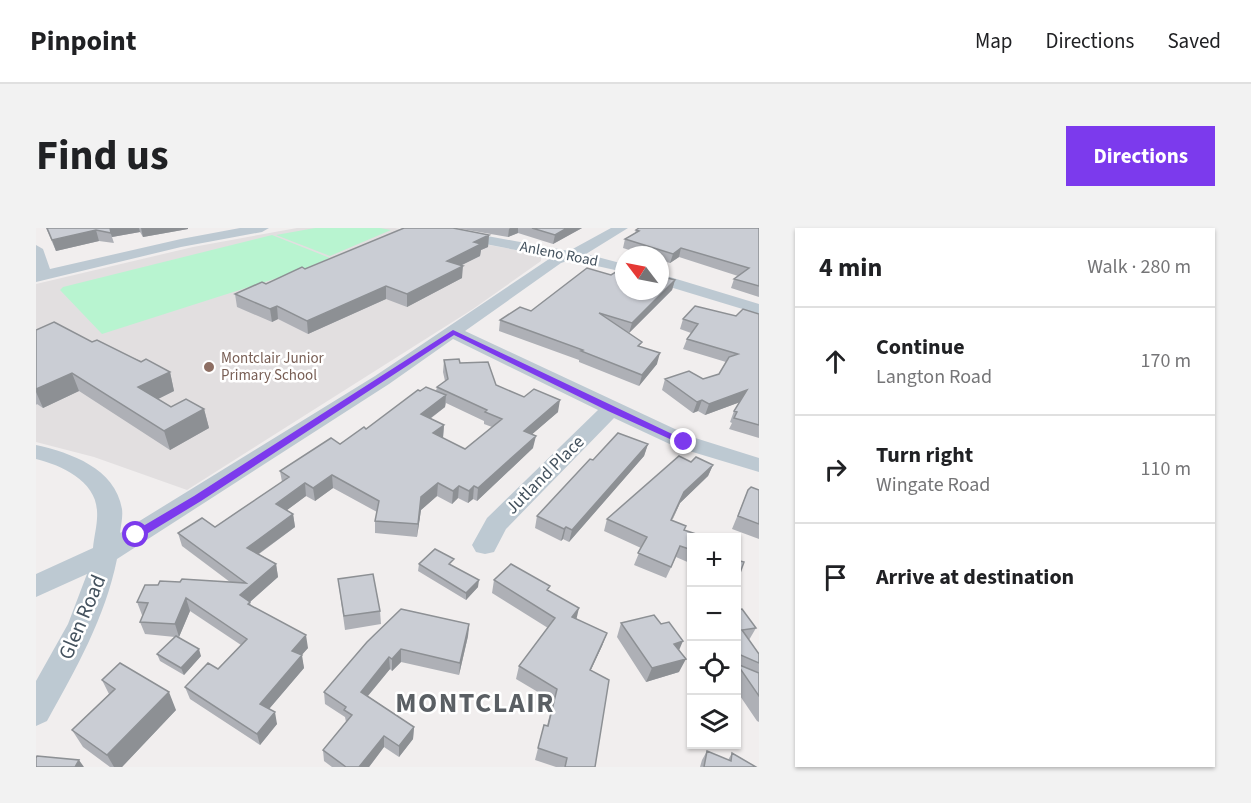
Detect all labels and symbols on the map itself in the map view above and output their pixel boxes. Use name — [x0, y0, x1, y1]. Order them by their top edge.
street label: Anleno Road — [518, 236, 600, 272]
north arrow — [615, 246, 669, 300]
place label: Montclair Junior Primary School — [221, 348, 325, 386]
marker: Montclair Junior Primary School — [202, 360, 216, 374]
route end — [670, 428, 696, 454]
street label: Jutland Place — [500, 430, 590, 520]
route start — [122, 521, 148, 547]
street label: Glen Road — [51, 570, 113, 664]
district label: MONTCLAIR — [395, 683, 555, 723]

